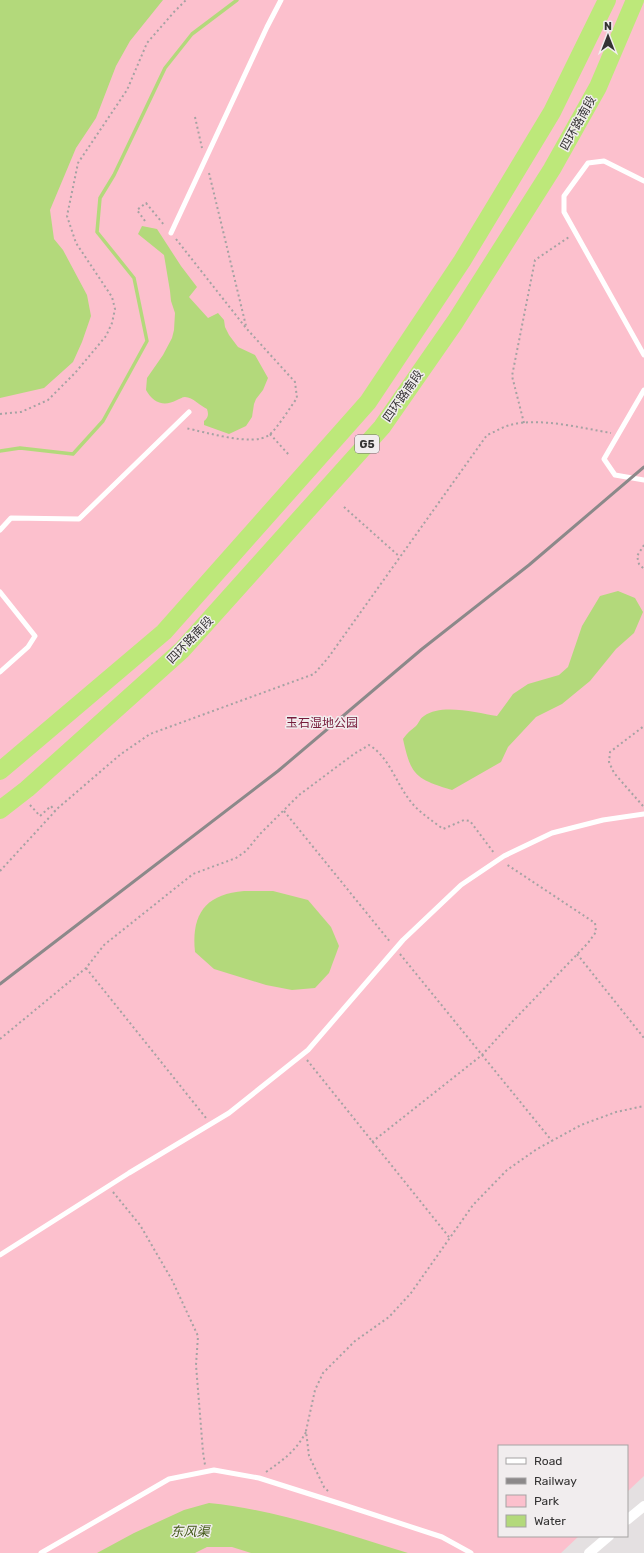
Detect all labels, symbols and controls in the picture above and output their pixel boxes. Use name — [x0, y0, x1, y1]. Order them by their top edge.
north arrow — [588, 16, 628, 56]
text: N — [604, 20, 612, 33]
street label: 四环路南段 — [557, 93, 599, 153]
street label: 四环路南段 — [380, 367, 426, 425]
road number: G5 — [355, 435, 379, 453]
street label: 四环路南段 — [164, 614, 216, 666]
park label: 玉石湿地公园 — [286, 716, 358, 730]
legend — [498, 1445, 628, 1537]
text: Road — [534, 1454, 562, 1468]
text: Railway — [534, 1474, 577, 1488]
text: Park — [534, 1494, 560, 1508]
text: Water — [534, 1514, 566, 1528]
water label: 东风渠 — [170, 1524, 211, 1539]

